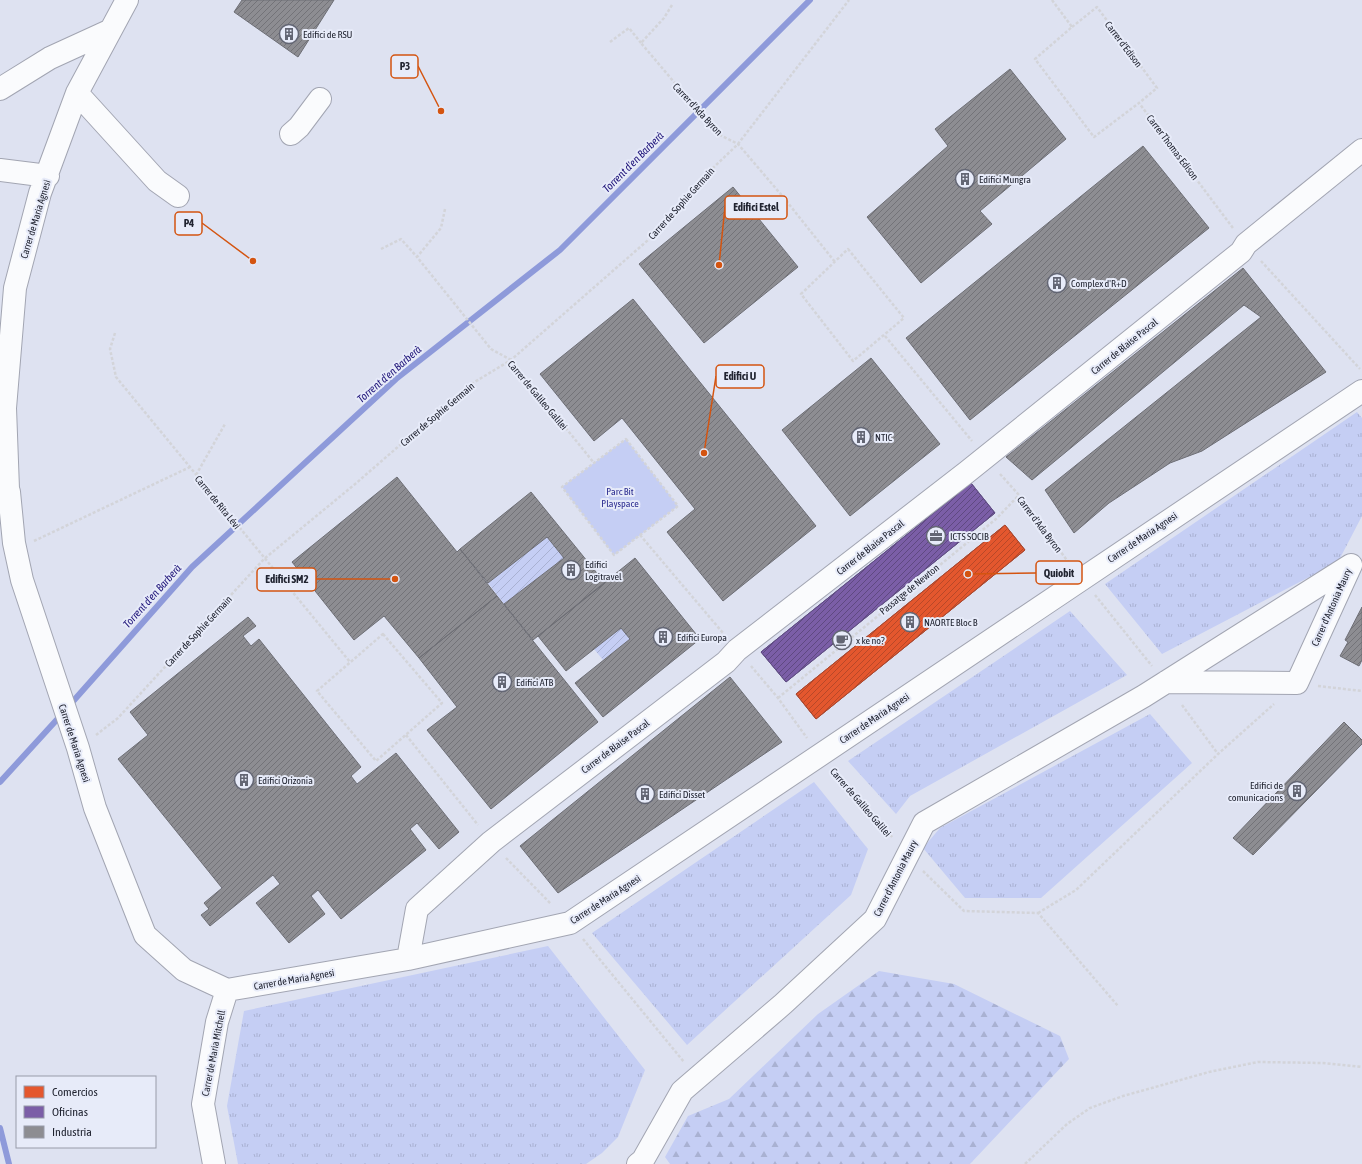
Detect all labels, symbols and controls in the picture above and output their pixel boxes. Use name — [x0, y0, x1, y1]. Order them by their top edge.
street label: Carrer d'Edison — [1103, 19, 1145, 70]
building icon: Edifici de RSU — [278, 23, 300, 45]
place label: Edifici de RSU — [303, 29, 353, 40]
callout: P3 — [391, 55, 418, 78]
text: P3 — [400, 60, 410, 72]
street label: Carrer d'Ada Byron — [671, 81, 725, 138]
street label: Carrer Thomas Edison — [1145, 113, 1201, 182]
water label: Torrent d'en Barberà — [600, 129, 666, 195]
street label: Carrer de Sophie Germain — [646, 165, 717, 242]
building icon: Edifici Mungra — [954, 168, 976, 190]
place label: Edifici Mungra — [979, 174, 1031, 185]
street label: Carrer de Maria Agnesi — [18, 179, 53, 260]
callout: Edifici Estel — [725, 196, 787, 219]
text: Edifici Estel — [733, 201, 780, 213]
callout: P4 — [175, 212, 202, 235]
text: P4 — [184, 217, 194, 229]
building icon: Complex d'R+D — [1046, 272, 1068, 294]
place label: Complex d'R+D — [1071, 278, 1127, 289]
street label: Carrer de Blaise Pascal — [1089, 316, 1160, 377]
water label: Torrent d'en Barberà — [355, 343, 423, 405]
street label: Carrer de Galileo Galilei — [505, 359, 570, 432]
callout: Edifici U — [716, 365, 764, 388]
text: Edifici U — [724, 370, 756, 382]
street label: Carrer de Sophie Germain — [398, 380, 477, 449]
building icon: NTIC — [850, 426, 872, 448]
place label: NTIC — [875, 432, 893, 443]
street label: Carrer de Rita Lévi — [193, 473, 242, 531]
park label: Parc Bit Playspace — [601, 486, 639, 509]
street label: Carrer d'Ada Byron — [1015, 494, 1064, 555]
street label: Carrer de Maria Agnesi — [1105, 510, 1179, 565]
street label: Carrer de Blaise Pascal — [835, 518, 906, 577]
office icon: ICTS SOCIB — [925, 525, 947, 547]
place label: ICTS SOCIB — [950, 531, 989, 542]
building icon: Edifici Logitravel — [560, 559, 582, 581]
place label: Edifici Logitravel — [585, 559, 622, 582]
callout: Quiobit — [1036, 561, 1082, 584]
water label: Torrent d'en Barberà — [121, 562, 183, 630]
street label: Passatge de Newton — [877, 562, 941, 617]
text: Quiobit — [1044, 567, 1075, 579]
street label: Carrer d'Antonia Maury — [1309, 567, 1354, 648]
callout: Edifici SM2 — [257, 568, 316, 591]
text: Edifici SM2 — [265, 573, 309, 585]
street label: Carrer de Sophie Germain — [163, 593, 234, 669]
building icon: NAORTE Bloc B — [899, 611, 921, 633]
place label: NAORTE Bloc B — [924, 617, 978, 628]
building icon: Edifici Europa — [652, 626, 674, 648]
cafe icon: x ke no? — [831, 629, 853, 651]
place label: Edifici Europa — [677, 632, 727, 643]
place label: x ke no? — [856, 635, 885, 646]
building icon: Edifici ATB — [491, 671, 513, 693]
place label: Edifici ATB — [516, 677, 554, 688]
street label: Carrer de Maria Agnesi — [837, 691, 911, 746]
street label: Carrer de Maria Agnesi — [57, 703, 92, 784]
street label: Carrer de Blaise Pascal — [579, 717, 652, 776]
street label: Carrer de Galileo Galilei — [828, 766, 893, 839]
building icon: Edifici Orizonia — [233, 769, 255, 791]
place label: Edifici Orizonia — [258, 775, 313, 786]
place label: Edifici de comunicacions — [1228, 780, 1283, 803]
building icon: Edifici de comunicacions — [1286, 780, 1308, 802]
building icon: Edifici Disset — [634, 783, 656, 805]
place label: Edifici Disset — [659, 789, 705, 800]
street label: Carrer d'Antonia Maury — [871, 838, 919, 918]
street label: Carrer de Maria Agnesi — [568, 873, 642, 926]
street label: Carrer de Maria Agnesi — [253, 967, 335, 992]
street label: Carrer de Maria Mitchell — [200, 1009, 227, 1097]
legend — [16, 1076, 156, 1148]
text: Comercios — [52, 1085, 98, 1099]
text: Oficinas — [52, 1105, 88, 1119]
text: Industria — [52, 1125, 92, 1139]

